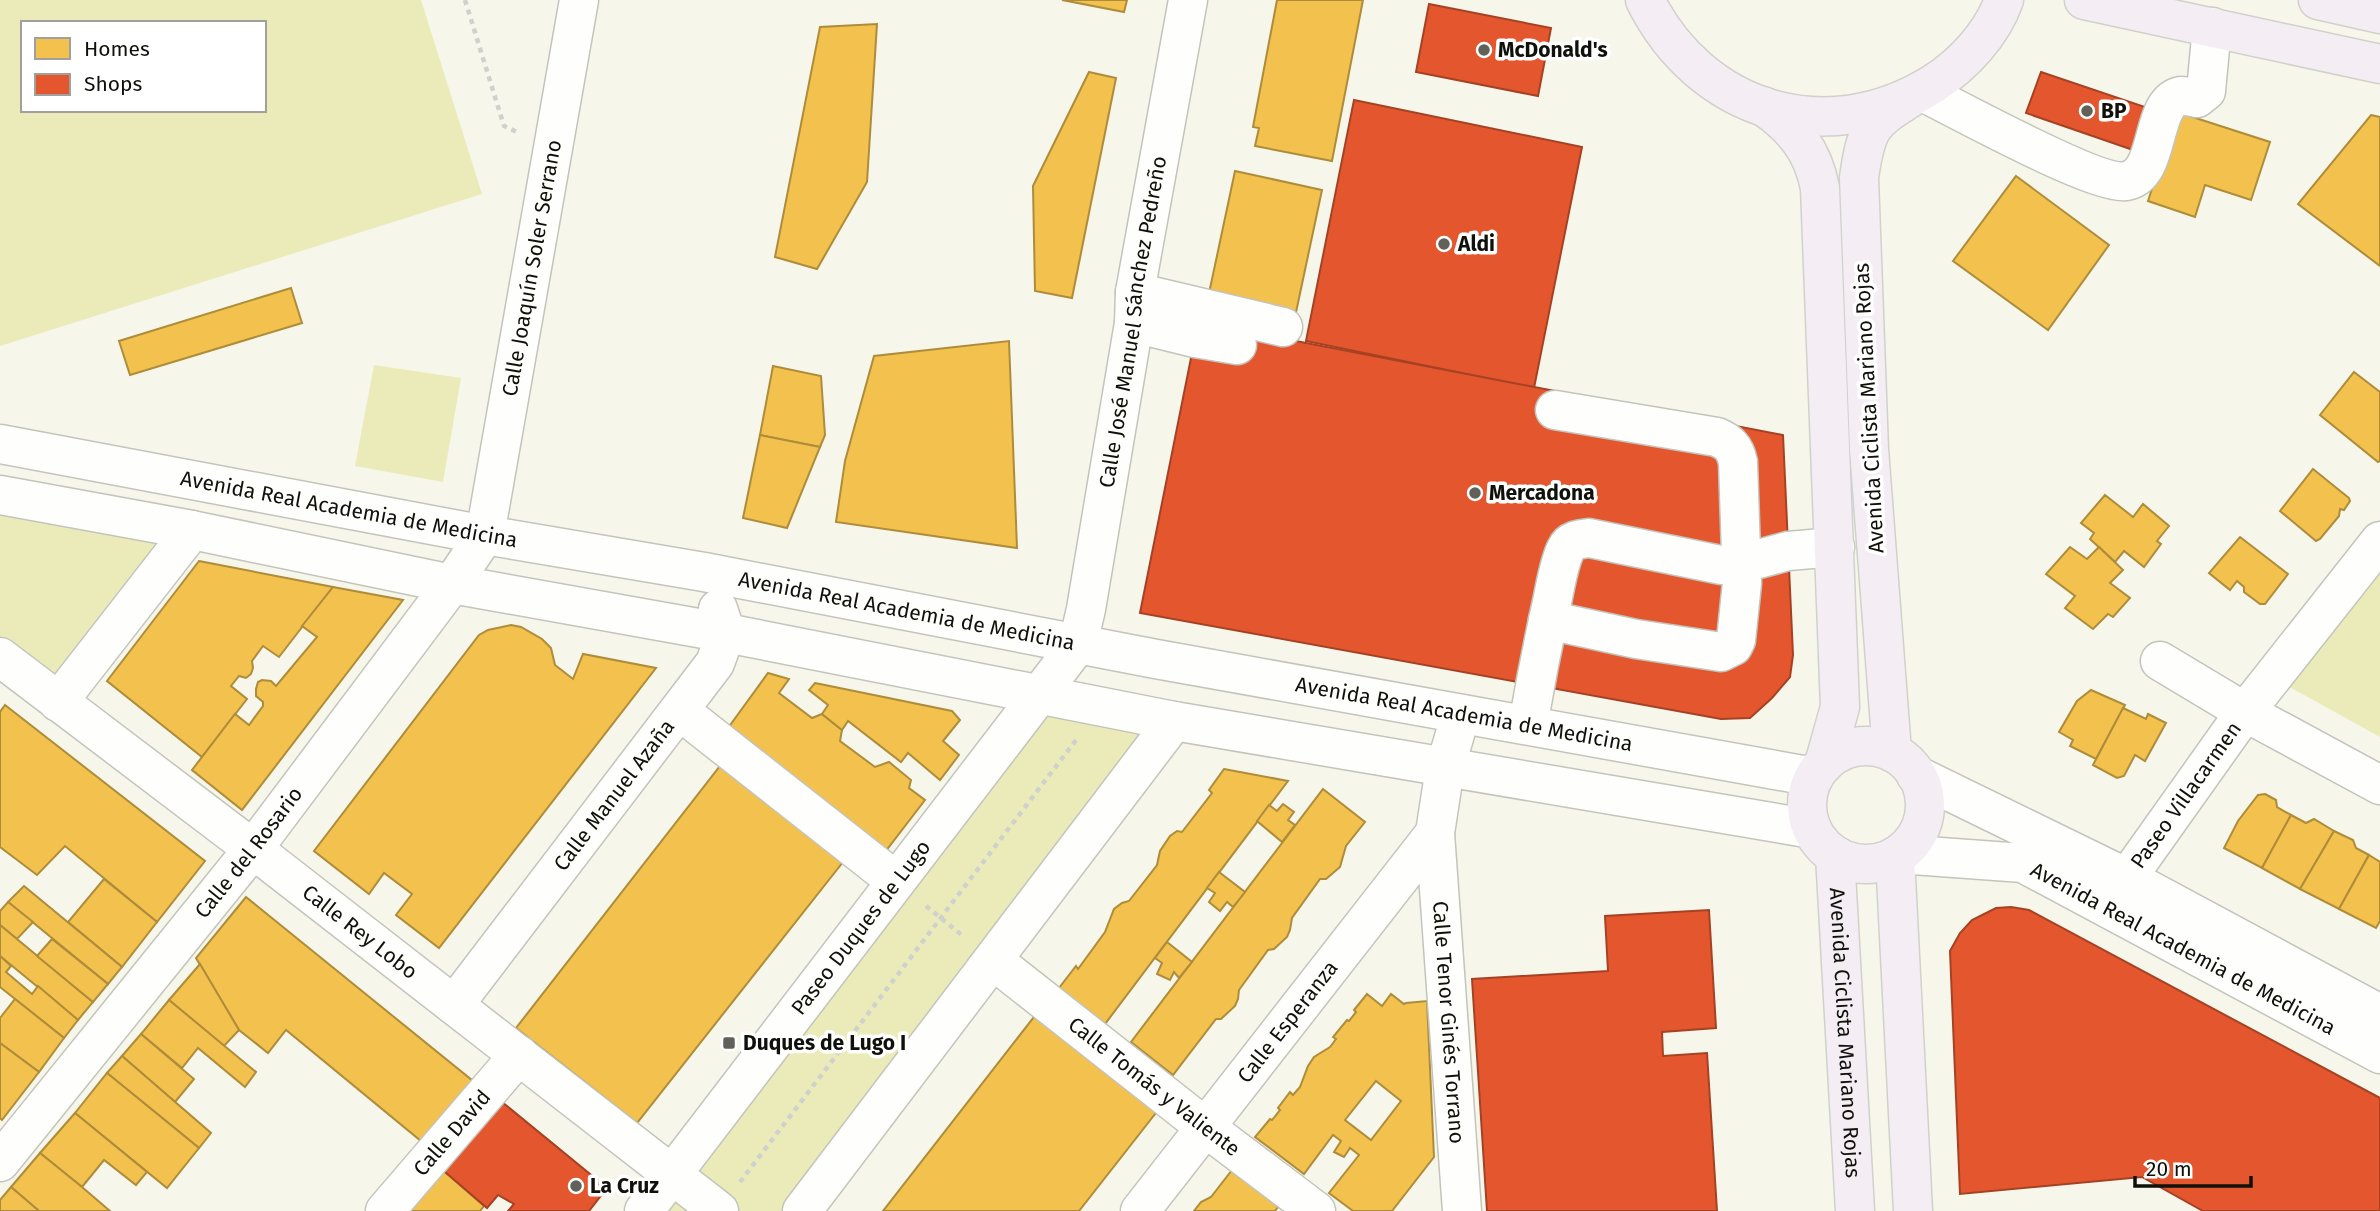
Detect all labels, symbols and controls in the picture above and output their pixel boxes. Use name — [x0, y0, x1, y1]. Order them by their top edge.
legend — [21, 21, 266, 112]
text: Homes — [84, 36, 150, 62]
place label: McDonald's — [1498, 37, 1608, 63]
marker: McDonald's — [1476, 42, 1492, 58]
text: Shops — [84, 71, 142, 97]
place label: BP — [2101, 98, 2127, 124]
marker: BP — [2079, 103, 2095, 119]
street label: Calle Joaquín Soler Serrano — [497, 138, 567, 398]
street label: Calle José Manuel Sánchez Pedreño — [1094, 154, 1172, 490]
place label: Aldi — [1457, 231, 1495, 257]
marker: Aldi — [1436, 236, 1452, 252]
street label: Avenida Ciclista Mariano Rojas — [1848, 262, 1890, 554]
street label: Avenida Real Academia de Medicina — [178, 465, 519, 553]
place label: Mercadona — [1489, 480, 1595, 506]
marker: Mercadona — [1467, 485, 1483, 501]
street label: Avenida Real Academia de Medicina — [736, 566, 1077, 656]
street label: Avenida Real Academia de Medicina — [1294, 671, 1635, 757]
street label: Calle Manuel Azaña — [548, 714, 680, 876]
street label: Paseo Villacarmen — [2125, 717, 2247, 873]
street label: Calle del Rosario — [189, 782, 308, 924]
street label: Paseo Duques de Lugo — [786, 835, 936, 1020]
street label: Avenida Real Academia de Medicina — [2026, 857, 2340, 1041]
street label: Calle Rey Lobo — [297, 879, 423, 985]
street label: Avenida Ciclista Mariano Rojas — [1824, 887, 1866, 1179]
street label: Calle Tenor Ginés Torrano — [1427, 900, 1470, 1145]
street label: Calle Esperanza — [1232, 955, 1344, 1088]
street label: Calle Tomás y Valiente — [1063, 1011, 1245, 1162]
place label: Duques de Lugo I — [743, 1030, 906, 1056]
marker: Duques de Lugo I — [721, 1035, 737, 1051]
street label: Calle David — [408, 1084, 496, 1181]
scale bar — [2135, 1144, 2250, 1188]
text: 20 m — [2146, 1156, 2192, 1182]
place label: La Cruz — [590, 1173, 659, 1199]
marker: La Cruz — [568, 1178, 584, 1194]

